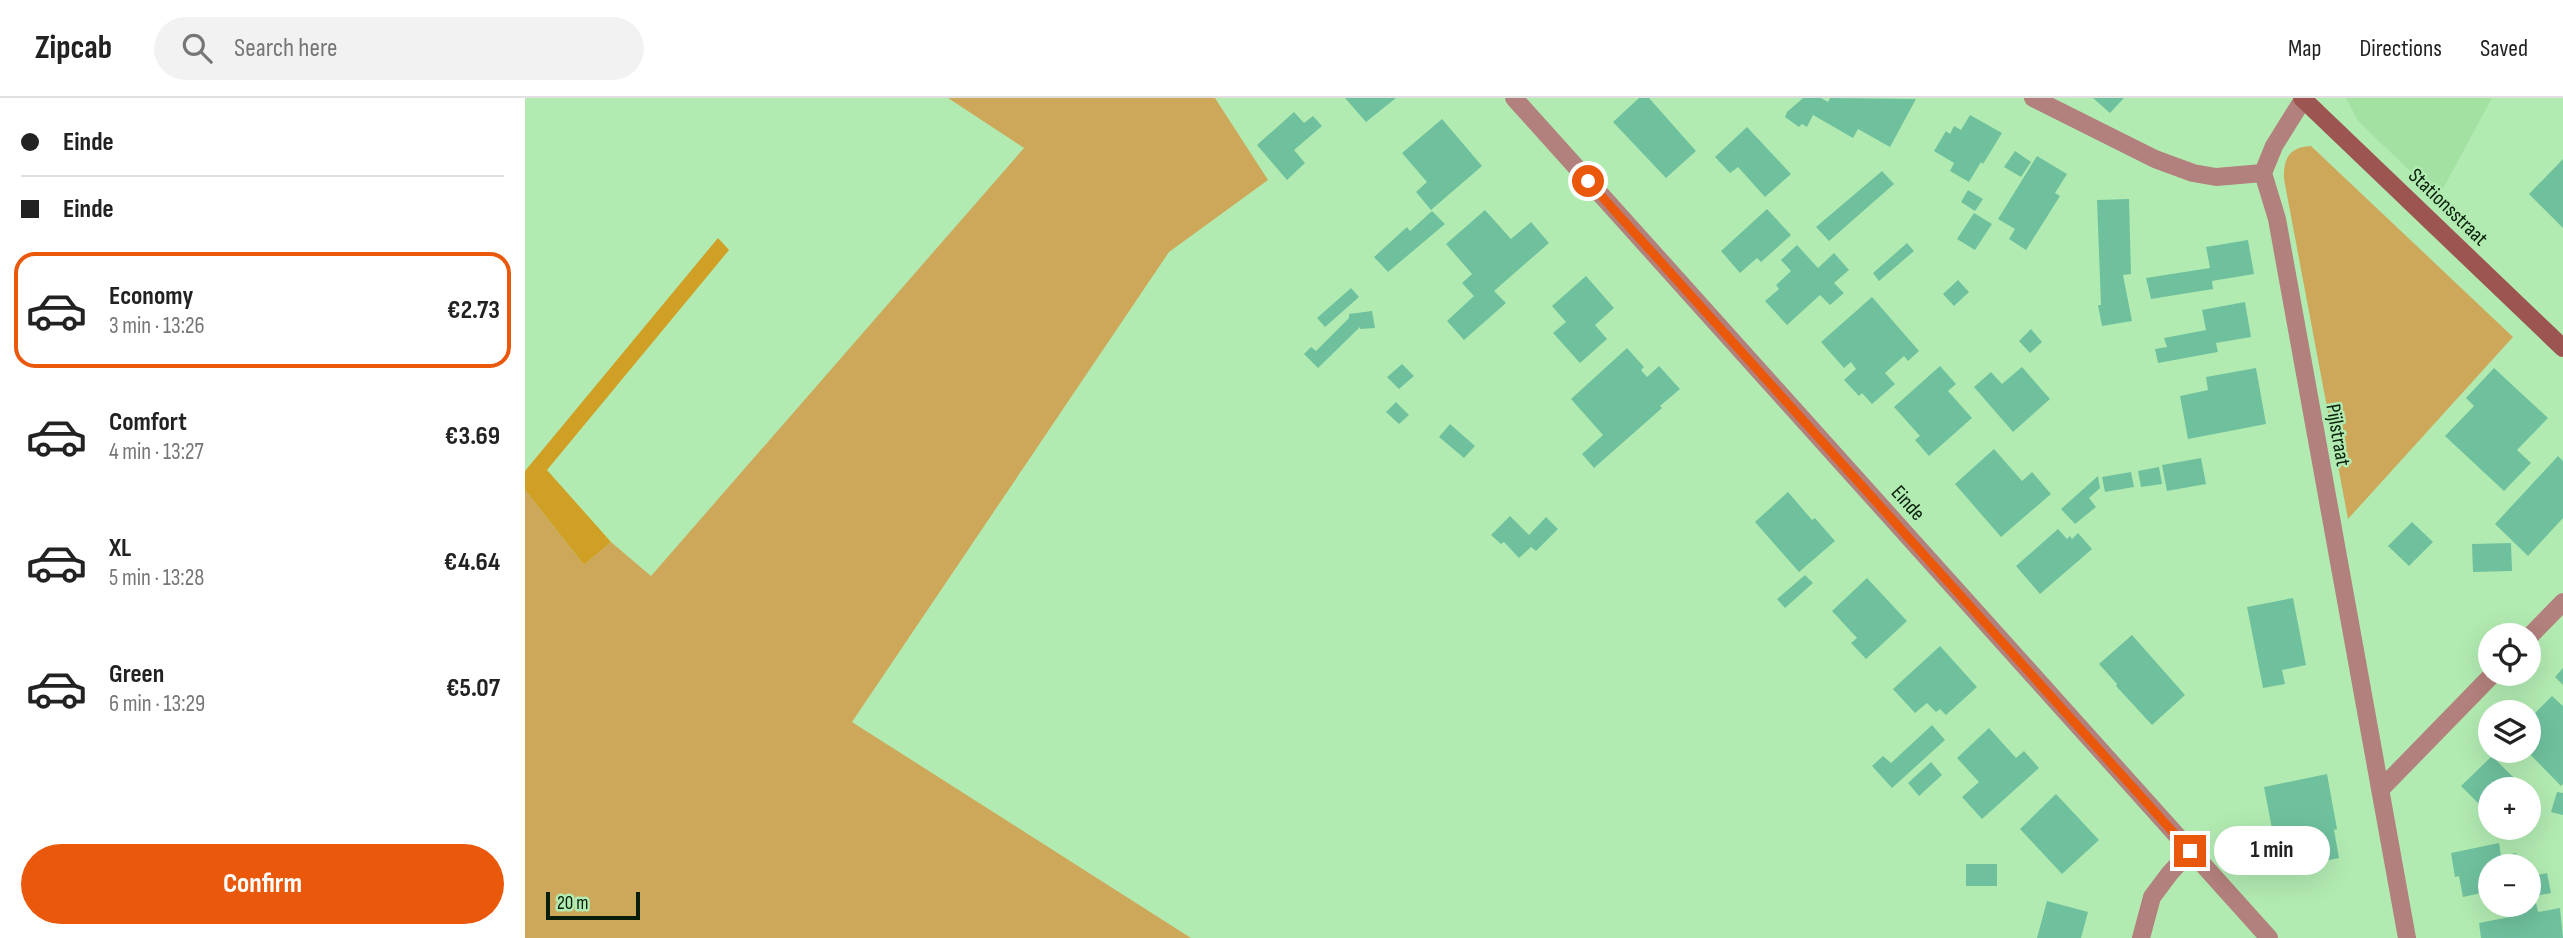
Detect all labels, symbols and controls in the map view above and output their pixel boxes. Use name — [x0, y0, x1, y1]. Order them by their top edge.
search box — [154, 17, 644, 80]
text: Zipcab — [35, 28, 112, 68]
icon: search — [178, 29, 216, 67]
text: Search here — [234, 33, 337, 64]
text: Map — [2288, 34, 2321, 63]
text: Directions — [2359, 34, 2442, 63]
text: Saved — [2480, 34, 2528, 63]
text: Einde — [63, 127, 114, 158]
street label: Stationsstraat — [2403, 163, 2493, 251]
route start — [1572, 165, 1604, 197]
text: Einde — [63, 194, 114, 225]
icon: car — [25, 279, 88, 342]
text: Economy — [109, 281, 193, 312]
text: €2.73 — [447, 295, 500, 326]
text: 3 min · 13:26 — [109, 312, 205, 340]
street label: Pijlstraat — [2320, 402, 2356, 468]
icon: car — [25, 405, 88, 468]
text: Comfort — [109, 407, 187, 438]
text: €3.69 — [445, 421, 500, 452]
text: 4 min · 13:27 — [109, 438, 204, 466]
street label: Einde — [1886, 480, 1930, 526]
icon: car — [25, 531, 88, 594]
text: XL — [109, 533, 131, 564]
text: €4.64 — [444, 547, 500, 578]
text: 5 min · 13:28 — [109, 564, 204, 592]
map controls — [2478, 623, 2541, 917]
button: locate — [2478, 623, 2541, 686]
icon: car — [25, 657, 88, 720]
text: Green — [109, 659, 164, 690]
text: €5.07 — [446, 673, 500, 704]
text: 6 min · 13:29 — [109, 690, 205, 718]
button: layers — [2478, 700, 2541, 763]
button: + — [2478, 777, 2541, 840]
callout: 1 min — [2215, 826, 2330, 876]
route end — [2174, 835, 2206, 867]
text: 1 min — [2251, 836, 2293, 864]
button: Confirm — [21, 844, 504, 924]
button: − — [2478, 854, 2541, 917]
scale bar — [546, 889, 641, 921]
text: 20 m — [557, 892, 589, 915]

